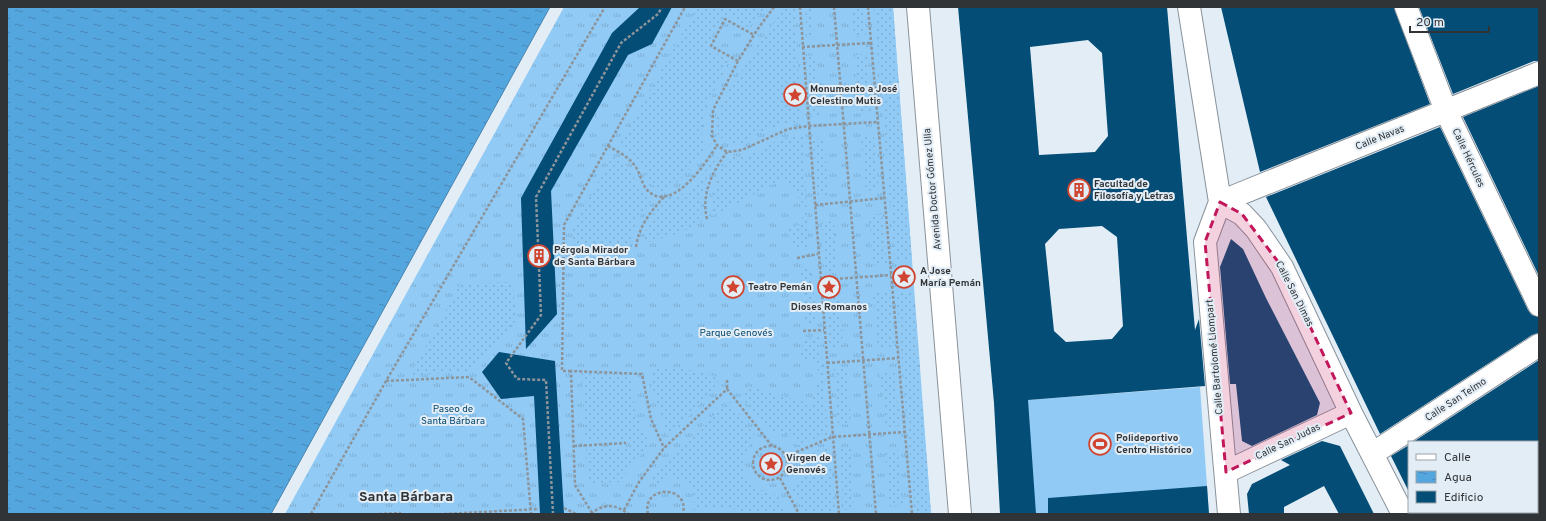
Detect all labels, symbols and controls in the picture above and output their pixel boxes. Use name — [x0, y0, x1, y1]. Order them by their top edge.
scale bar — [1410, 8, 1489, 34]
text: 20 m — [1416, 15, 1444, 31]
place icon: Monumento a José Celestino Mutis — [782, 82, 808, 108]
place label: Monumento a José Celestino Mutis — [810, 83, 898, 108]
street label: Calle Navas — [1354, 122, 1407, 154]
street label: Calle Hércules — [1449, 126, 1488, 190]
street label: Avenida Doctor Gómez Ulla — [921, 128, 945, 250]
building icon: Facultad de Filosofía y Letras — [1066, 177, 1092, 203]
place label: Facultad de Filosofía y Letras — [1094, 178, 1173, 203]
building icon: Pérgola Mirador de Santa Bárbara — [526, 243, 552, 269]
place label: Pérgola Mirador de Santa Bárbara — [554, 244, 635, 269]
street label: Calle San Dimas — [1272, 259, 1316, 329]
place icon: A Jose María Pemán — [891, 264, 917, 290]
place label: A Jose María Pemán — [920, 265, 981, 290]
place icon: Teatro Pemán — [720, 274, 746, 300]
place icon: Dioses Romanos — [816, 274, 842, 300]
place label: Teatro Pemán — [748, 281, 812, 294]
street label: Calle Bartolomé Llompart — [1203, 298, 1227, 415]
place label: Dioses Romanos — [791, 301, 867, 314]
park label: Parque Genovés — [700, 327, 773, 340]
street label: Calle San Telmo — [1423, 375, 1490, 425]
park label: Paseo de Santa Bárbara — [421, 403, 485, 428]
street label: Calle San Judas — [1253, 421, 1323, 463]
sports icon: Polideportivo Centro Histórico — [1087, 431, 1113, 457]
place label: Polideportivo Centro Histórico — [1116, 432, 1192, 457]
legend — [1408, 441, 1538, 513]
text: Calle — [1444, 450, 1471, 466]
place icon: Virgen de Genovés — [758, 451, 784, 477]
place label: Virgen de Genovés — [786, 452, 831, 477]
text: Agua — [1444, 470, 1472, 486]
district label: Santa Bárbara — [359, 489, 453, 506]
text: Edificio — [1444, 490, 1484, 506]

